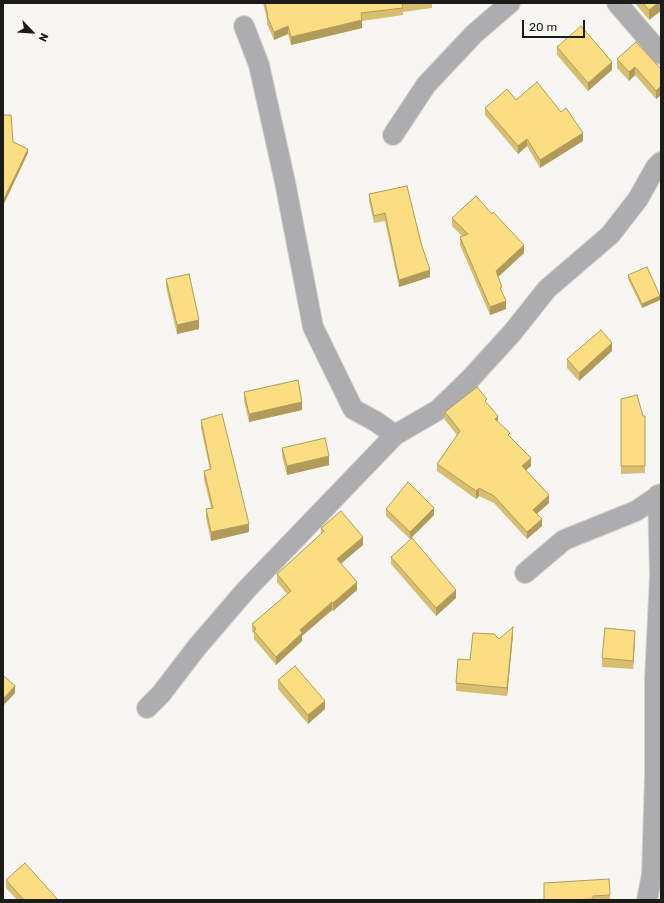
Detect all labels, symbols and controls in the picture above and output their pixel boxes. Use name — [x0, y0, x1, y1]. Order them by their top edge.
north arrow — [12, 12, 52, 52]
scale bar — [524, 12, 587, 38]
text: 20 m — [529, 20, 557, 34]
text: N — [36, 31, 51, 44]

